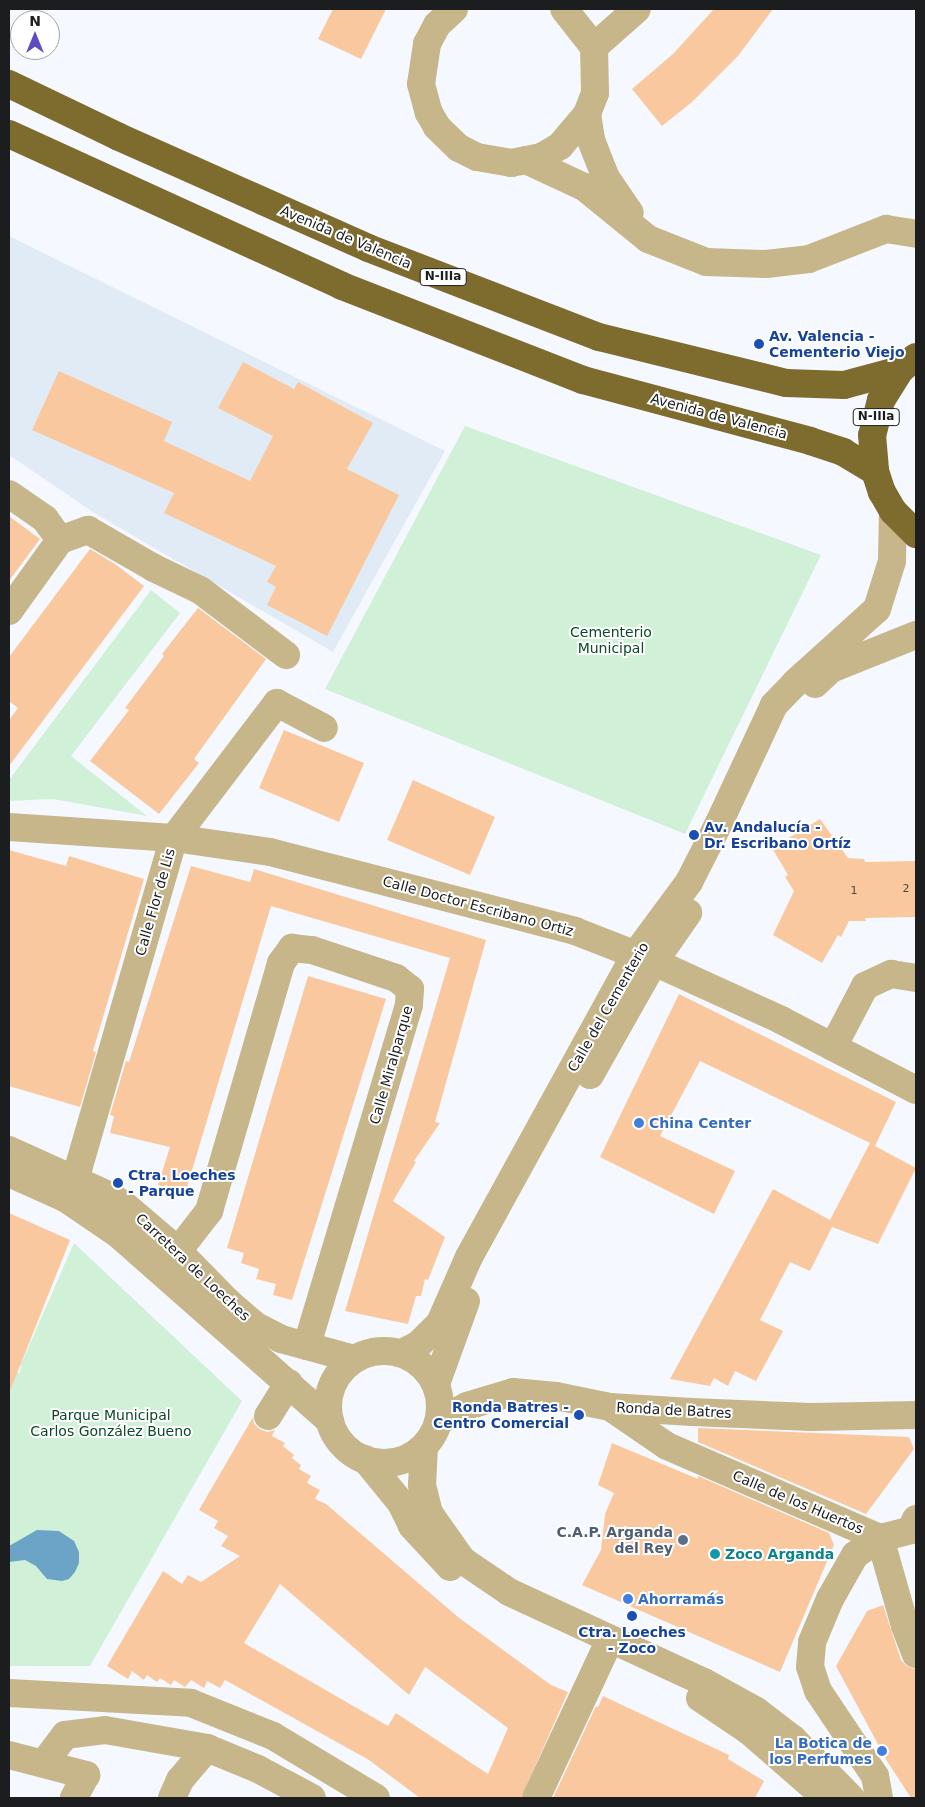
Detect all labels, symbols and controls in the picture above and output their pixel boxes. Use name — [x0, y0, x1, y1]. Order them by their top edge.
north arrow — [10, 10, 60, 60]
text: N — [29, 13, 41, 29]
street label: Avenida de Valencia — [278, 202, 414, 272]
road number: N-IIIa — [419, 268, 467, 286]
place label: Av. Valencia - Cementerio Viejo — [769, 328, 905, 361]
marker: Av. Valencia - Cementerio Viejo — [753, 338, 765, 350]
street label: Avenida de Valencia — [649, 390, 789, 442]
road number: N-IIIa — [852, 408, 900, 427]
park label: Cementerio Municipal — [570, 624, 652, 656]
place label: Av. Andalucía - Dr. Escribano Ortíz — [704, 819, 851, 852]
marker: Av. Andalucía - Dr. Escribano Ortíz — [688, 829, 700, 841]
street label: Calle Flor de Lis — [132, 846, 178, 958]
street label: Calle Doctor Escribano Ortiz — [381, 872, 575, 940]
house number: 2 — [903, 882, 909, 896]
house number: 1 — [851, 884, 857, 898]
street label: Calle del Cementerio — [564, 939, 652, 1075]
street label: Calle Miralparque — [366, 1004, 416, 1126]
place label: China Center — [649, 1115, 751, 1131]
marker: China Center — [633, 1117, 645, 1129]
place label: Ctra. Loeches - Parque — [128, 1167, 236, 1200]
marker: Ctra. Loeches - Parque — [112, 1177, 124, 1189]
street label: Carretera de Loeches — [132, 1210, 254, 1324]
place label: Ronda Batres - Centro Comercial — [433, 1399, 569, 1431]
street label: Ronda de Batres — [616, 1399, 732, 1421]
park label: Parque Municipal Carlos González Bueno — [30, 1407, 192, 1440]
marker: Ronda Batres - Centro Comercial — [573, 1409, 585, 1421]
street label: Calle de los Huertos — [730, 1467, 866, 1537]
place label: C.A.P. Arganda del Rey — [556, 1524, 673, 1556]
marker: C.A.P. Arganda del Rey — [677, 1534, 689, 1546]
place label: Zoco Arganda — [725, 1546, 834, 1562]
marker: Zoco Arganda — [709, 1548, 721, 1560]
place label: Ahorramás — [638, 1591, 724, 1607]
marker: Ahorramás — [622, 1593, 634, 1605]
marker: Ctra. Loeches - Zoco — [626, 1610, 638, 1622]
place label: Ctra. Loeches - Zoco — [578, 1624, 686, 1656]
place label: La Botica de los Perfumes — [769, 1735, 872, 1768]
marker: La Botica de los Perfumes — [876, 1745, 888, 1757]

